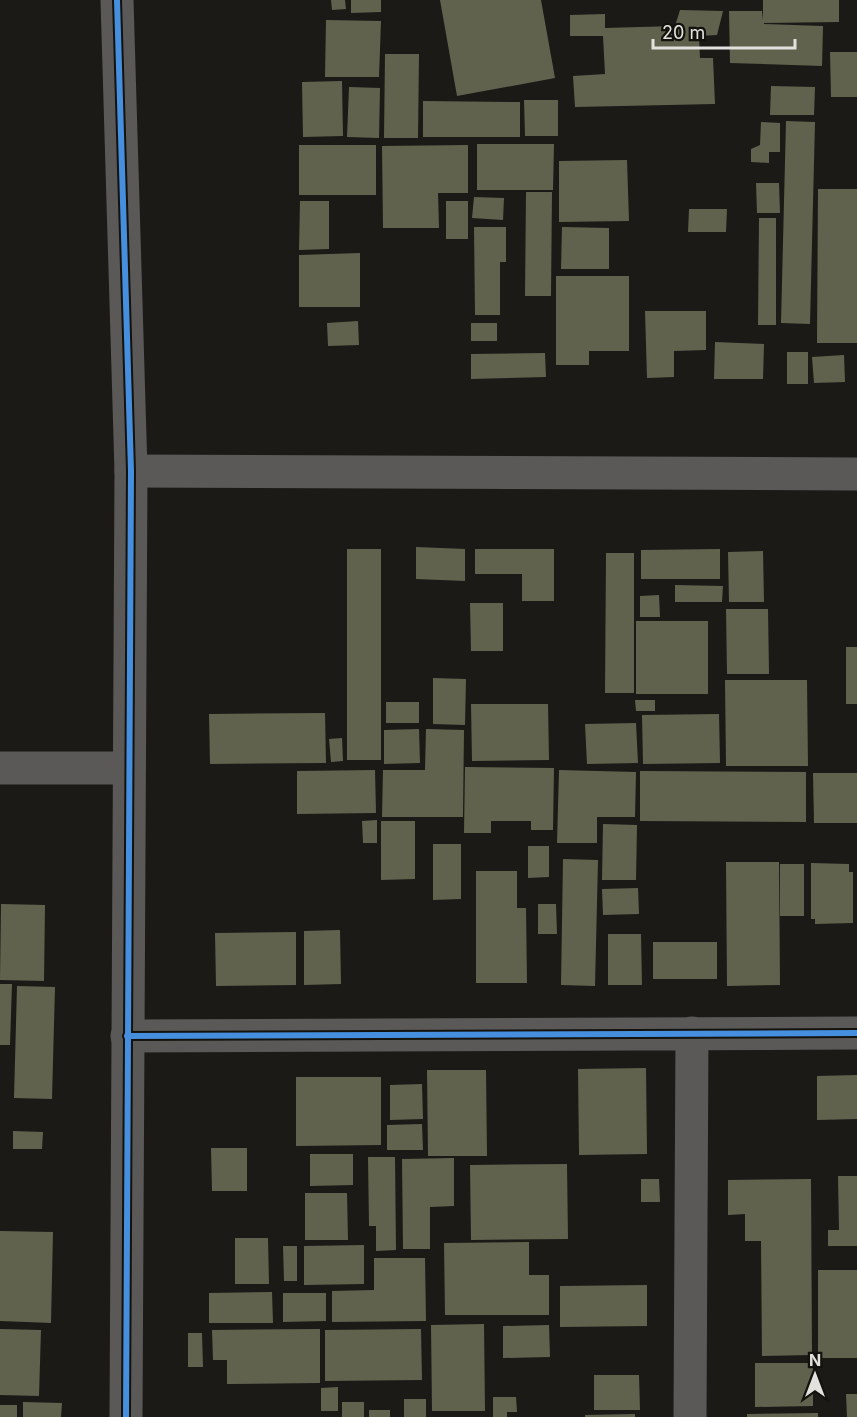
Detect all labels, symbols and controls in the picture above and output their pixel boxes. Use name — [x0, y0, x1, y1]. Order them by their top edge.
scale bar — [653, 12, 796, 50]
text: 20 m — [662, 22, 705, 43]
north arrow — [785, 1345, 845, 1405]
text: N — [809, 1350, 821, 1370]

